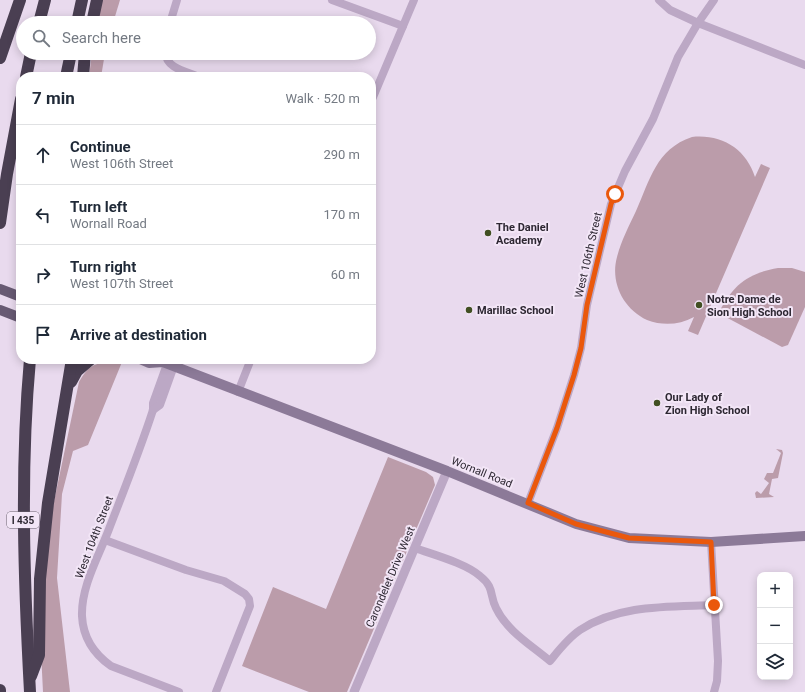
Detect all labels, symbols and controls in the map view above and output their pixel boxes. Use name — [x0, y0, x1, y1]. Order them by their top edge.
search box — [16, 16, 376, 60]
icon: search — [30, 27, 52, 49]
text: Search here — [62, 29, 141, 47]
text: 7 min — [32, 88, 75, 108]
text: Walk · 520 m — [285, 91, 360, 106]
text: Continue — [70, 138, 131, 156]
icon: ahead — [32, 144, 54, 166]
text: 290 m — [323, 147, 360, 162]
text: West 106th Street — [70, 156, 173, 171]
route start — [606, 185, 624, 203]
text: Turn left — [70, 198, 127, 216]
icon: left — [32, 204, 54, 226]
text: 170 m — [323, 207, 360, 222]
street label: West 106th Street — [572, 211, 605, 299]
text: Wornall Road — [70, 216, 147, 231]
place label: The Daniel Academy — [496, 221, 549, 247]
marker: The Daniel Academy — [483, 228, 493, 238]
text: Turn right — [70, 258, 136, 276]
icon: right — [32, 264, 54, 286]
text: 60 m — [331, 267, 360, 282]
text: West 107th Street — [70, 276, 173, 291]
place label: Notre Dame de Sion High School — [707, 293, 792, 319]
marker: Notre Dame de Sion High School — [694, 300, 704, 310]
place label: Marillac School — [477, 304, 554, 317]
marker: Marillac School — [464, 305, 474, 315]
icon: arrive — [32, 324, 54, 346]
text: Arrive at destination — [70, 326, 207, 344]
place label: Our Lady of Zion High School — [665, 391, 750, 417]
marker: Our Lady of Zion High School — [652, 398, 662, 408]
street label: Wornall Road — [449, 454, 514, 491]
street label: West 104th Street — [73, 494, 116, 580]
road number: I 435 — [7, 512, 39, 528]
street label: Carondelet Drive West — [363, 525, 418, 630]
map controls — [757, 572, 793, 680]
button: + — [757, 572, 793, 608]
route end — [705, 596, 723, 614]
button: − — [757, 608, 793, 644]
button: layers — [757, 644, 793, 680]

